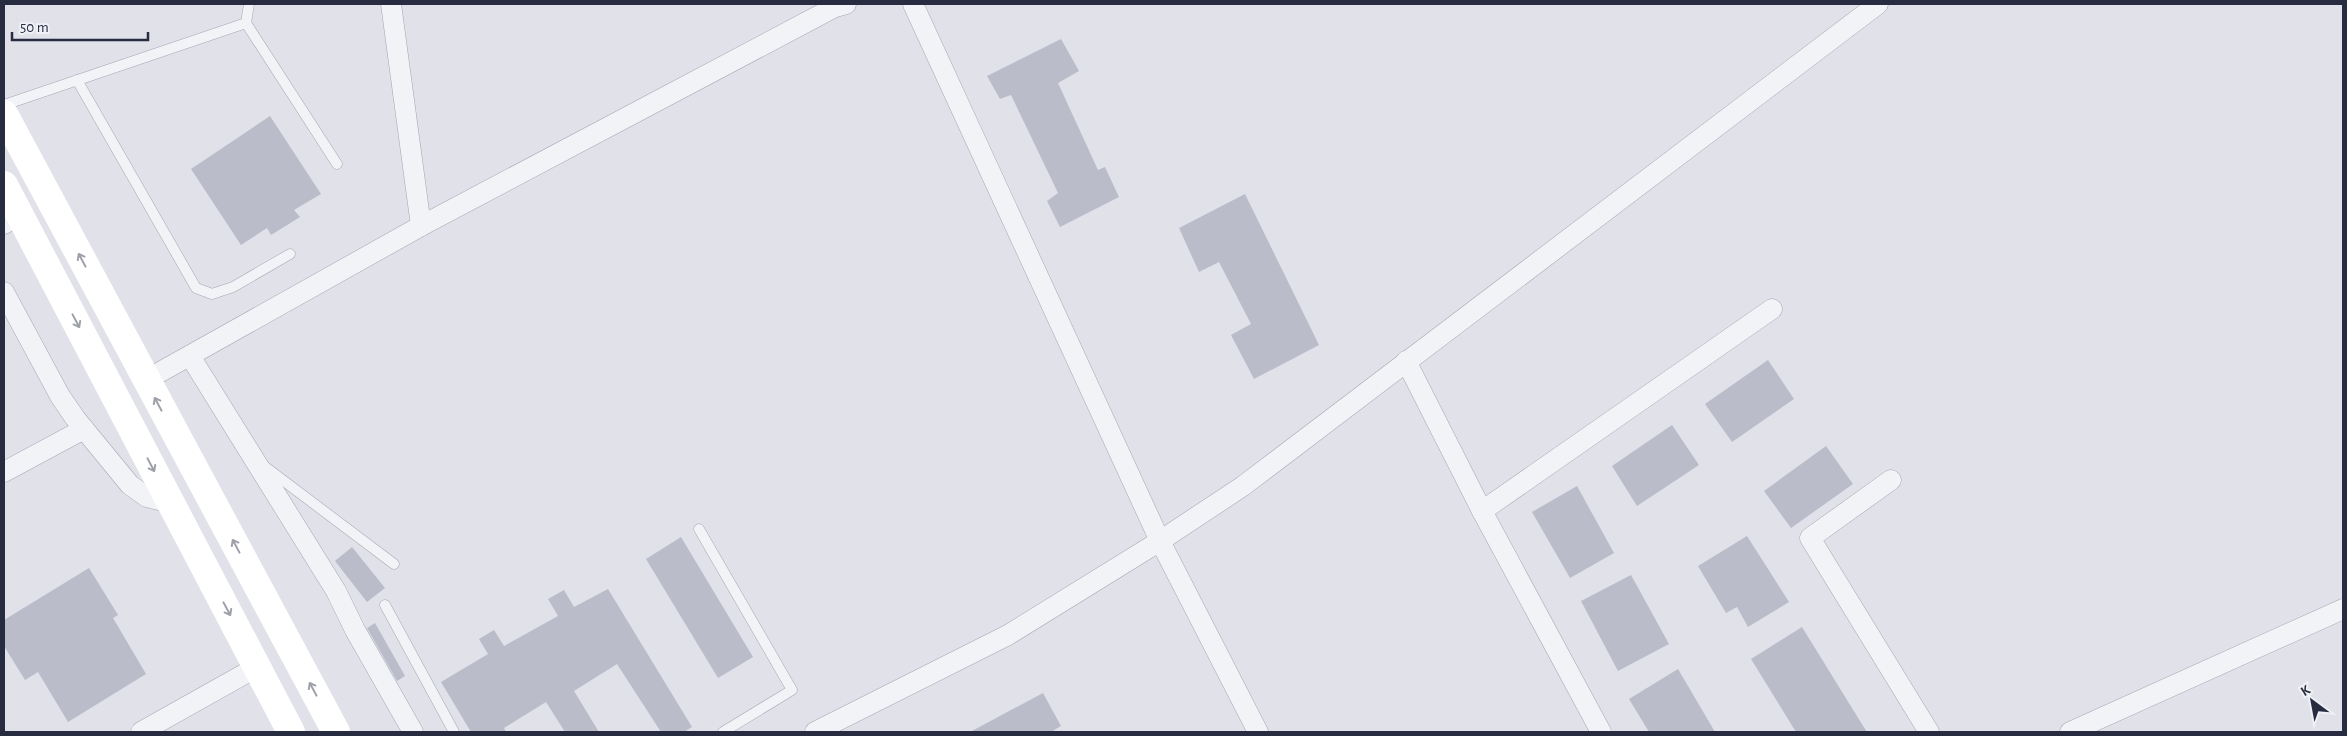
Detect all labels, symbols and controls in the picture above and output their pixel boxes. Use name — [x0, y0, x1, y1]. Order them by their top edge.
scale bar — [12, 10, 149, 42]
text: 50 m — [20, 20, 49, 35]
one-way arrow — [77, 253, 86, 268]
one-way arrow — [71, 314, 81, 328]
one-way arrow — [153, 396, 163, 411]
one-way arrow — [147, 457, 156, 472]
one-way arrow — [230, 540, 240, 554]
one-way arrow — [223, 601, 232, 616]
north arrow — [2287, 676, 2337, 726]
one-way arrow — [308, 682, 318, 697]
text: K — [2298, 682, 2314, 699]

